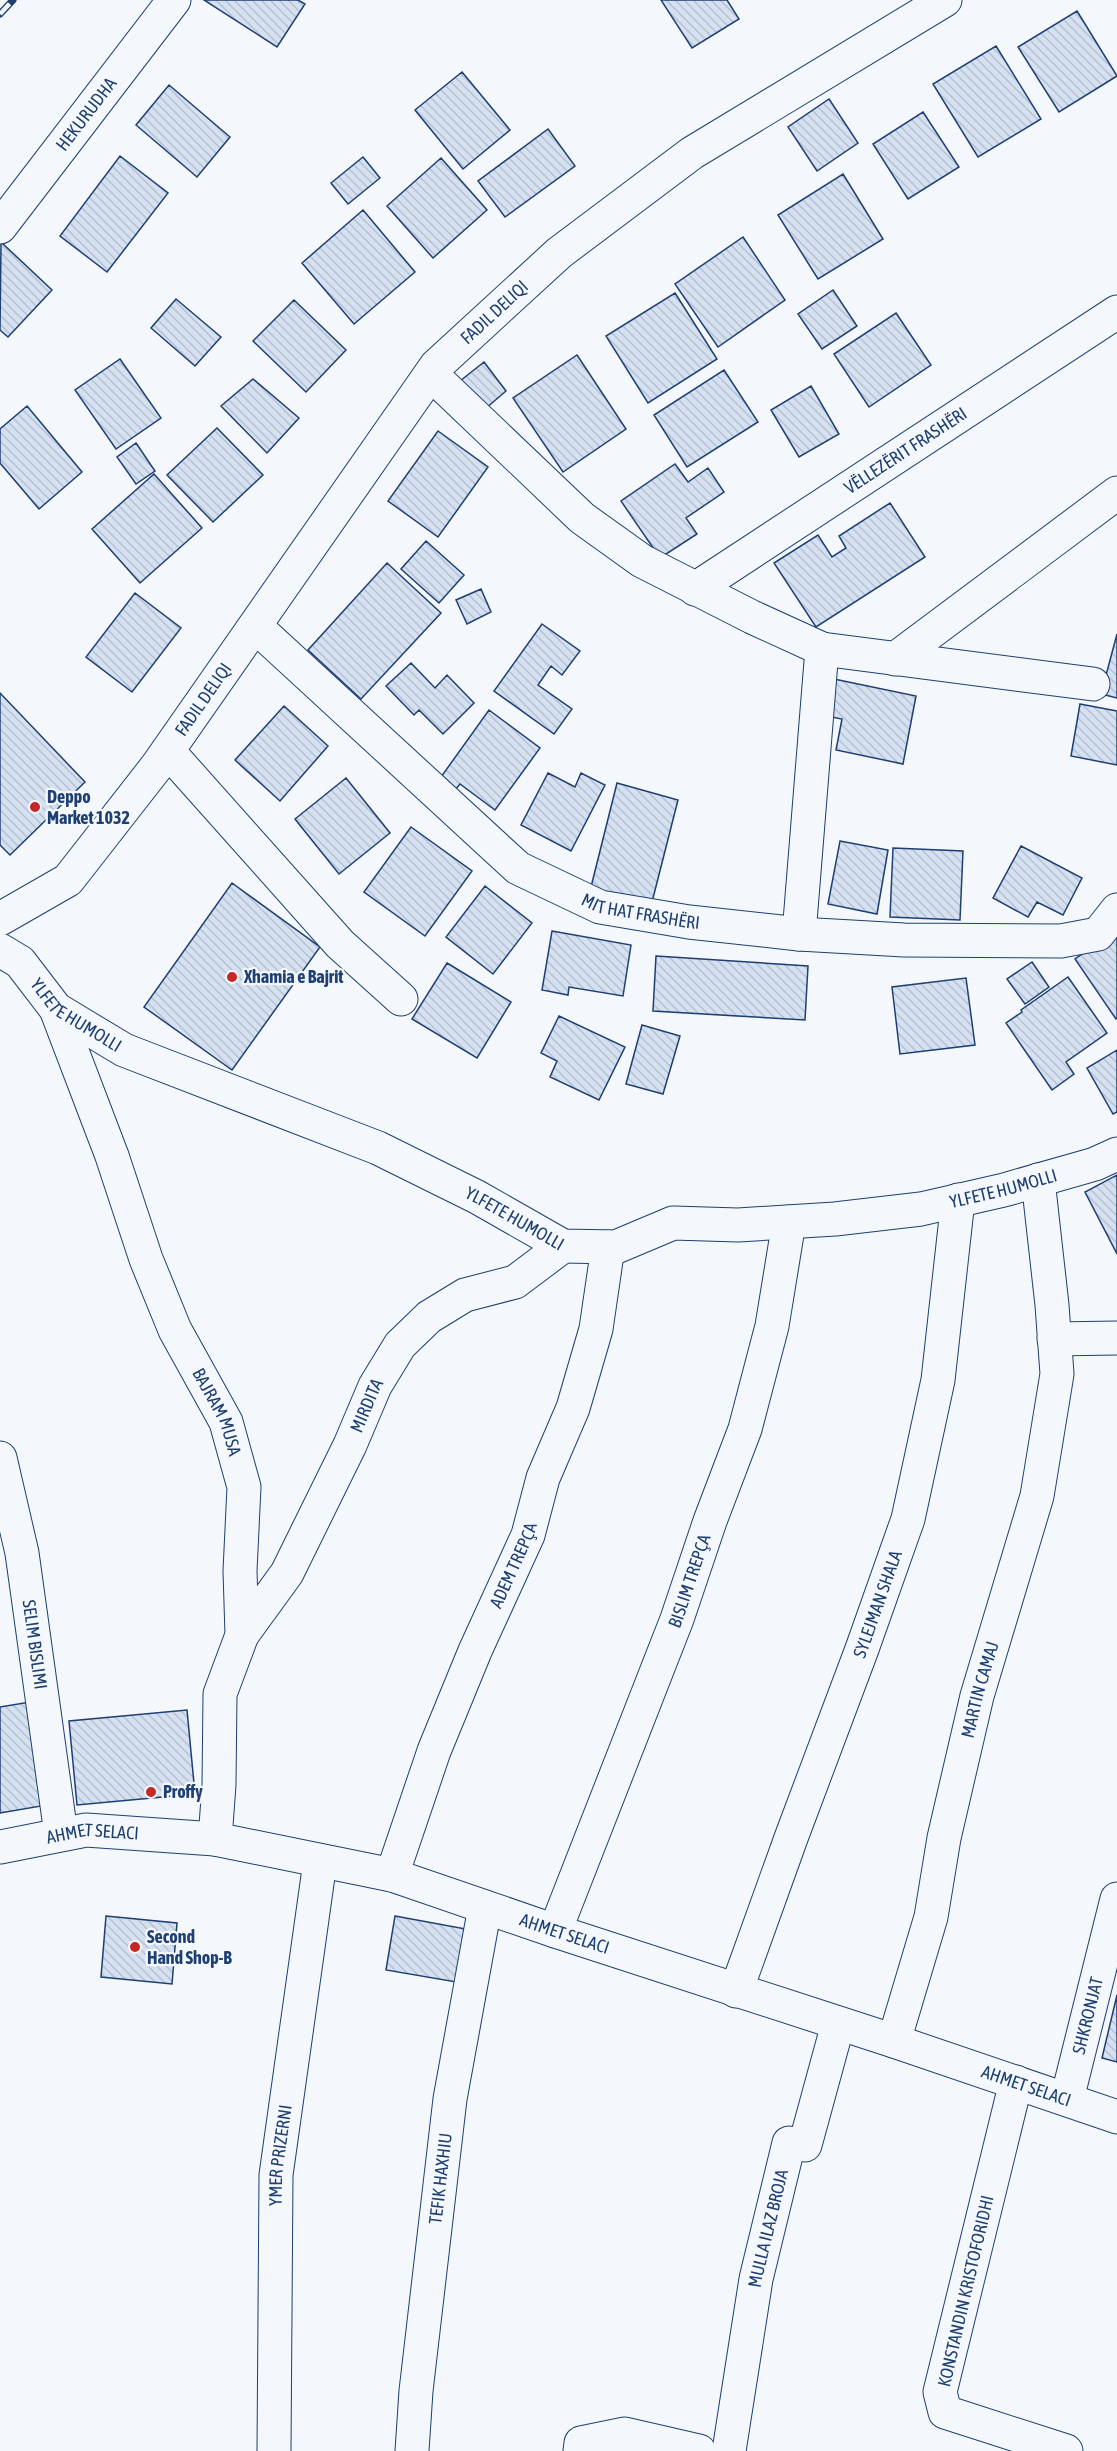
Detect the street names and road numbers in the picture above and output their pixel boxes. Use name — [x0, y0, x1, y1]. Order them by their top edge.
street label: HEKURUDHA — [51, 73, 121, 155]
street label: FADIL DELIQI — [456, 276, 532, 348]
street label: VËLLEZËRIT FRASHËRI — [840, 402, 971, 498]
street label: FADIL DELIQI — [170, 659, 236, 740]
street label: MIT HAT FRASHËRI — [578, 889, 701, 933]
street label: YLFETE HUMOLLI — [26, 974, 126, 1056]
street label: YLFETE HUMOLLI — [947, 1164, 1059, 1212]
street label: YLFETE HUMOLLI — [462, 1182, 568, 1254]
street label: BAJRAM MUSA — [188, 1364, 246, 1458]
street label: MIRDITA — [346, 1374, 387, 1436]
street label: ADEM TREPÇA — [485, 1520, 541, 1611]
street label: BISLIM TREPÇA — [664, 1531, 715, 1631]
street label: SYLEJMAN SHALA — [849, 1547, 906, 1661]
street label: SELIM BISLIMI — [19, 1598, 52, 1691]
street label: MARTIN CAMAJ — [957, 1639, 1003, 1740]
street label: AHMET SELACI — [44, 1819, 140, 1848]
street label: AHMET SELACI — [517, 1909, 612, 1958]
street label: SHKRONJAT — [1068, 1975, 1107, 2056]
street label: AHMET SELACI — [979, 2061, 1074, 2111]
street label: YMER PRIZERNI — [265, 2103, 296, 2206]
street label: TEFIK HAXHIU — [424, 2132, 456, 2225]
street label: MULLA ILAZ BROJA — [744, 2167, 792, 2289]
street label: KONSTANDIN KRISTOFORIDHI — [933, 2193, 998, 2389]

